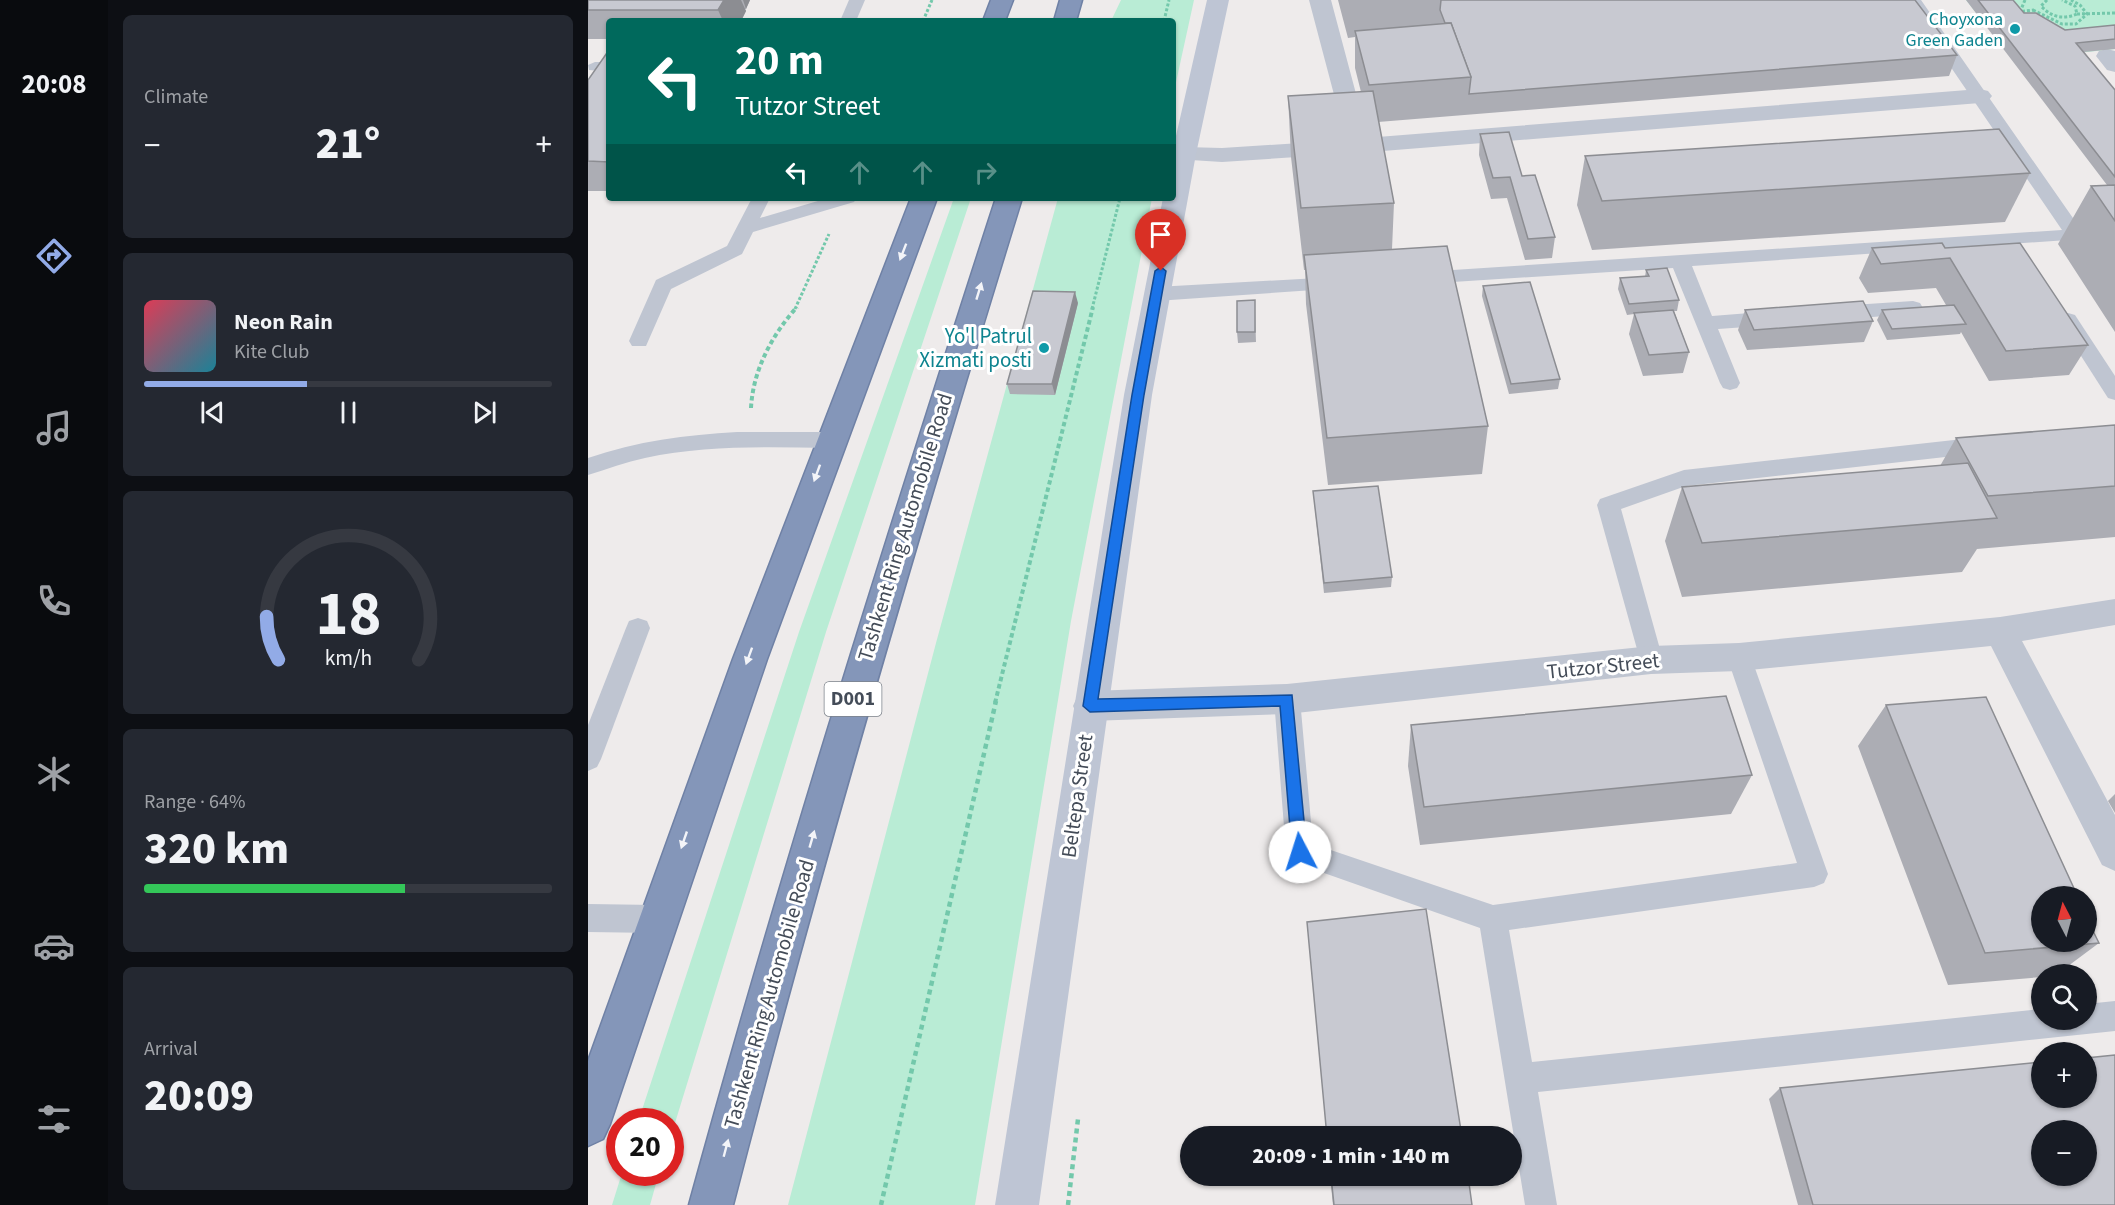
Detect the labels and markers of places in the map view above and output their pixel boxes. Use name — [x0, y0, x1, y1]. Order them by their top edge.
place label: Choyxona Green Gaden — [1906, 7, 2003, 53]
marker: Choyxona Green Gaden — [2008, 22, 2022, 36]
pin — [1135, 209, 1186, 271]
place label: Yo'l Patrul Xizmati posti — [919, 321, 1032, 375]
marker: Yo'l Patrul Xizmati posti — [1037, 341, 1051, 355]

